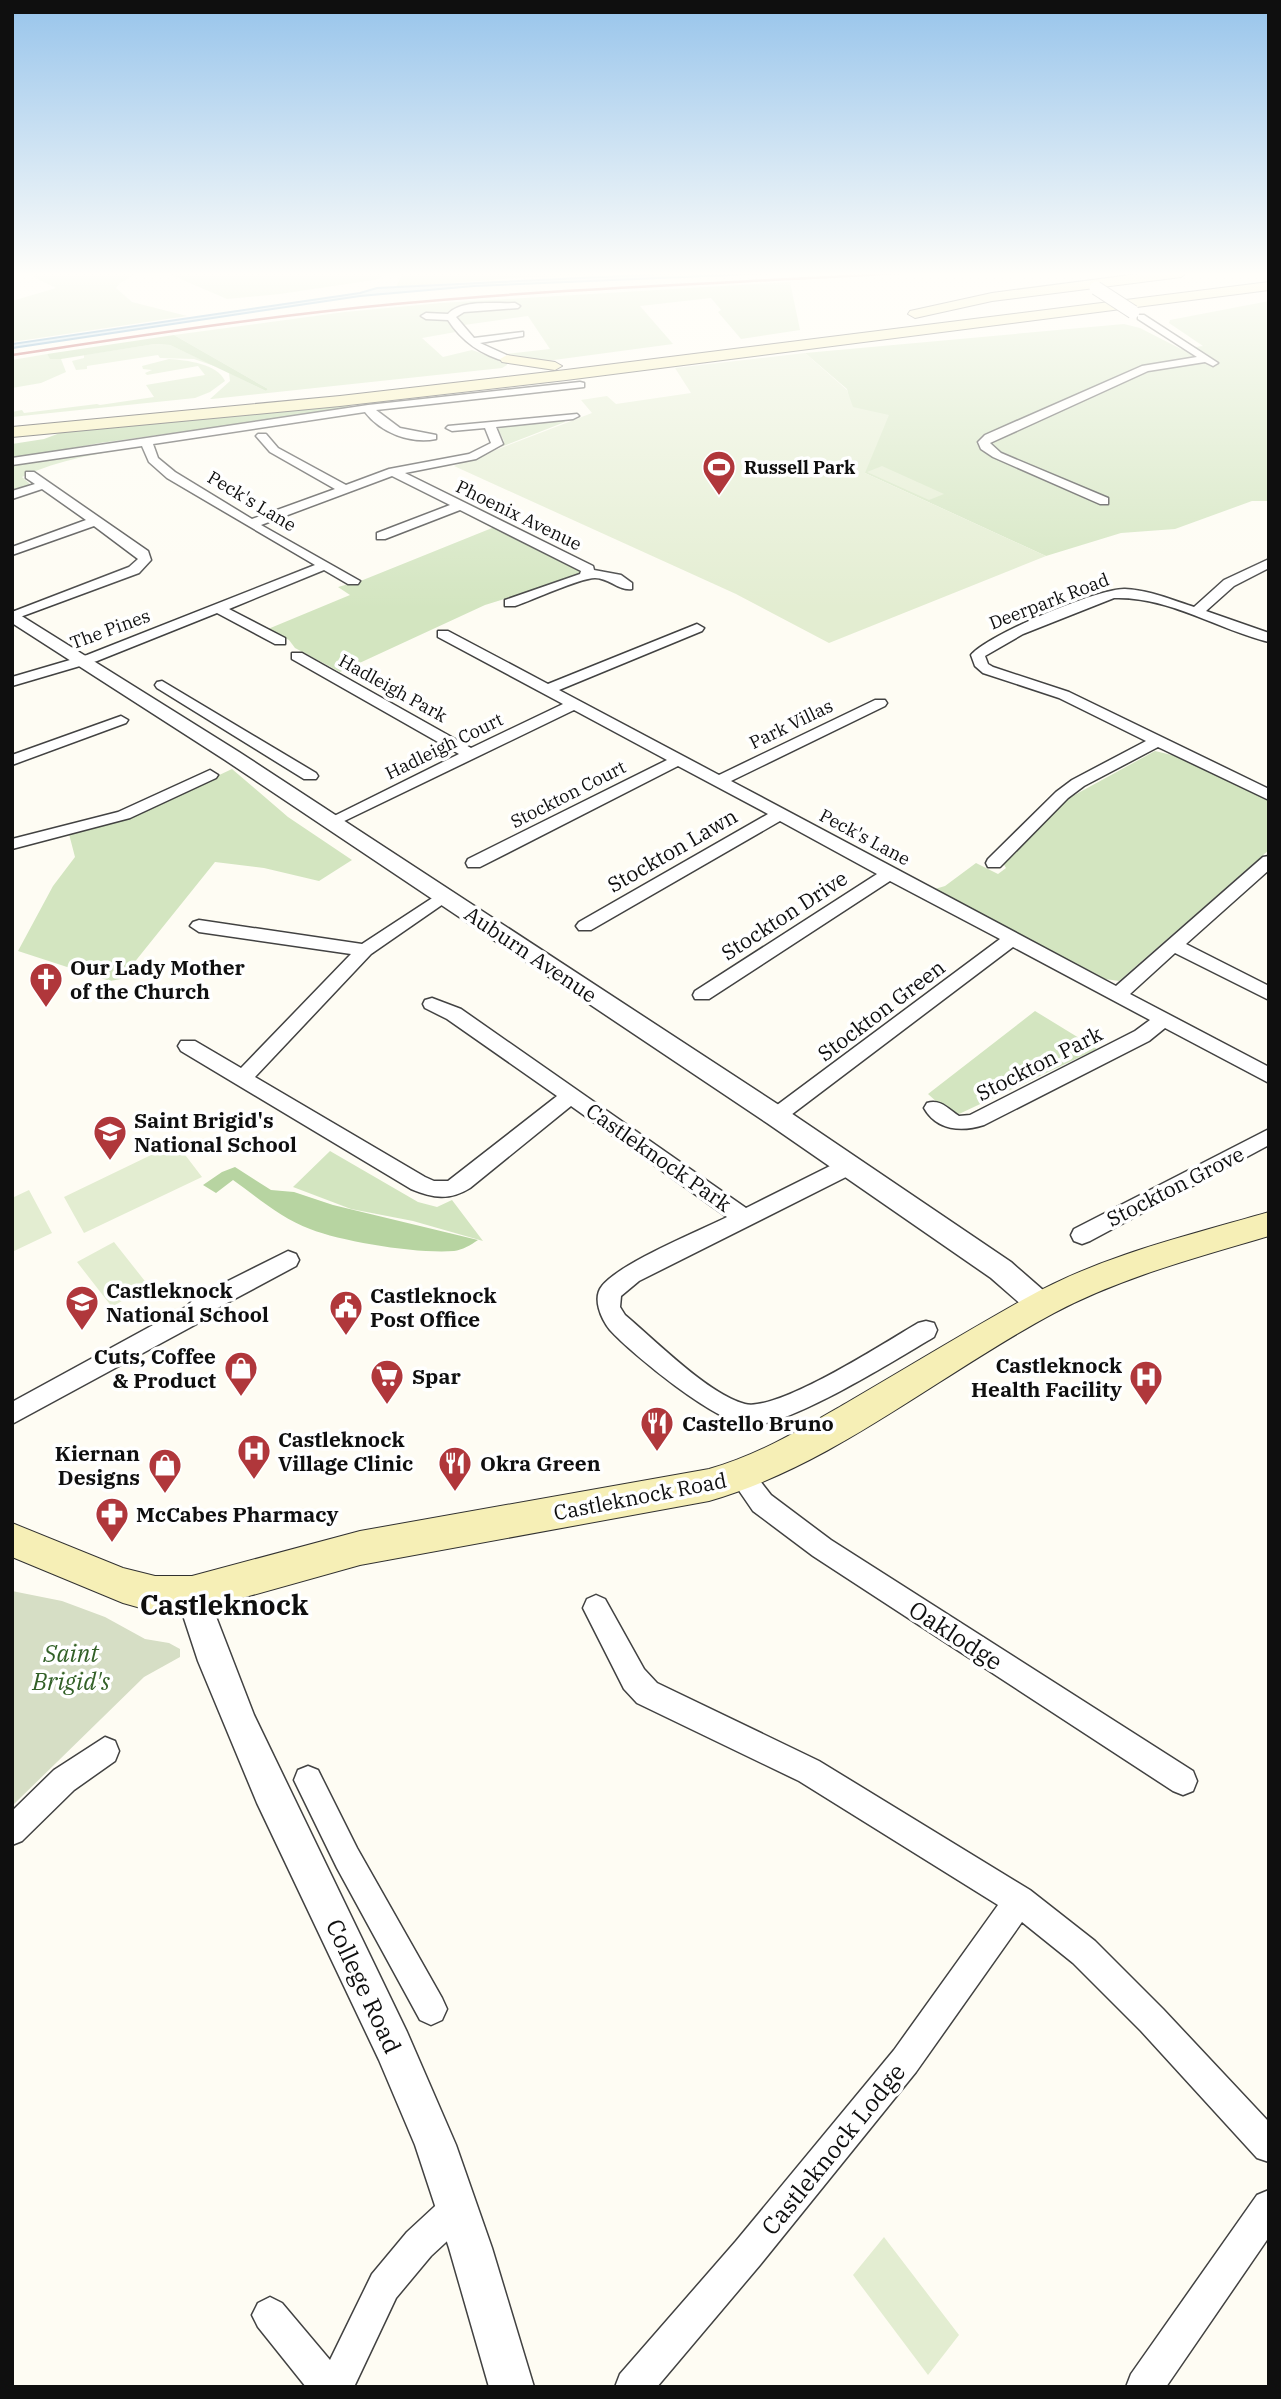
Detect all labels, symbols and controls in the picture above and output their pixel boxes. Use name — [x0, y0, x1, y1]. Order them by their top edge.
sports icon: Russell Park — [700, 448, 738, 497]
place label: Russell Park — [744, 456, 856, 479]
street label: Peck's Lane — [204, 466, 300, 536]
street label: Phoenix Avenue — [452, 475, 586, 555]
street label: Deerpark Road — [986, 568, 1112, 634]
street label: The Pines — [67, 604, 153, 654]
street label: Hadleigh Park — [335, 649, 452, 727]
street label: Park Villas — [745, 694, 837, 754]
street label: Hadleigh Court — [381, 708, 507, 784]
street label: Stockton Court — [506, 755, 630, 833]
street label: Stockton Lawn — [602, 801, 742, 899]
street label: Peck's Lane — [816, 804, 914, 870]
street label: Stockton Drive — [715, 864, 853, 966]
street label: Auburn Avenue — [459, 899, 603, 1009]
place label: Our Lady Mother of the Church — [70, 953, 246, 1005]
street label: Stockton Green — [812, 953, 950, 1067]
church icon: Our Lady Mother of the Church — [27, 960, 65, 1009]
street label: Stockton Park — [971, 1019, 1108, 1107]
street label: Castleknock Park — [581, 1096, 738, 1218]
place label: Saint Brigid's National School — [134, 1106, 297, 1158]
school or university icon: Saint Brigid's National School — [91, 1113, 129, 1162]
street label: Stockton Grove — [1102, 1139, 1248, 1233]
place label: Castleknock National School — [106, 1276, 269, 1328]
place label: Castleknock Post Office — [370, 1281, 497, 1333]
school or university icon: Castleknock National School — [63, 1283, 101, 1332]
public building icon: Castleknock Post Office — [327, 1288, 365, 1337]
place label: Cuts, Coffee & Product — [94, 1342, 216, 1394]
shop icon: Cuts, Coffee & Product — [222, 1349, 260, 1398]
place label: Castleknock Health Facility — [971, 1351, 1122, 1403]
supermarket icon: Spar — [368, 1357, 406, 1406]
hospital icon: Castleknock Health Facility — [1127, 1358, 1165, 1407]
place label: Spar — [412, 1362, 462, 1390]
restaurant icon: Castello Bruno — [638, 1404, 676, 1453]
place label: Castello Bruno — [682, 1409, 834, 1437]
place label: Castleknock Village Clinic — [278, 1425, 413, 1477]
hospital icon: Castleknock Village Clinic — [235, 1432, 273, 1481]
place label: Kiernan Designs — [55, 1439, 140, 1491]
restaurant icon: Okra Green — [436, 1444, 474, 1493]
shop icon: Kiernan Designs — [146, 1446, 184, 1495]
place label: Okra Green — [480, 1449, 601, 1477]
street label: Castleknock Road — [551, 1465, 729, 1527]
pharmacy icon: McCabes Pharmacy — [93, 1495, 131, 1544]
place label: McCabes Pharmacy — [136, 1500, 338, 1528]
district label: Castleknock — [140, 1586, 309, 1623]
street label: Oaklodge — [903, 1593, 1009, 1677]
park label: Saint Brigid's — [31, 1637, 110, 1697]
street label: College Road — [319, 1914, 409, 2058]
street label: Castleknock Lodge — [754, 2057, 912, 2241]

